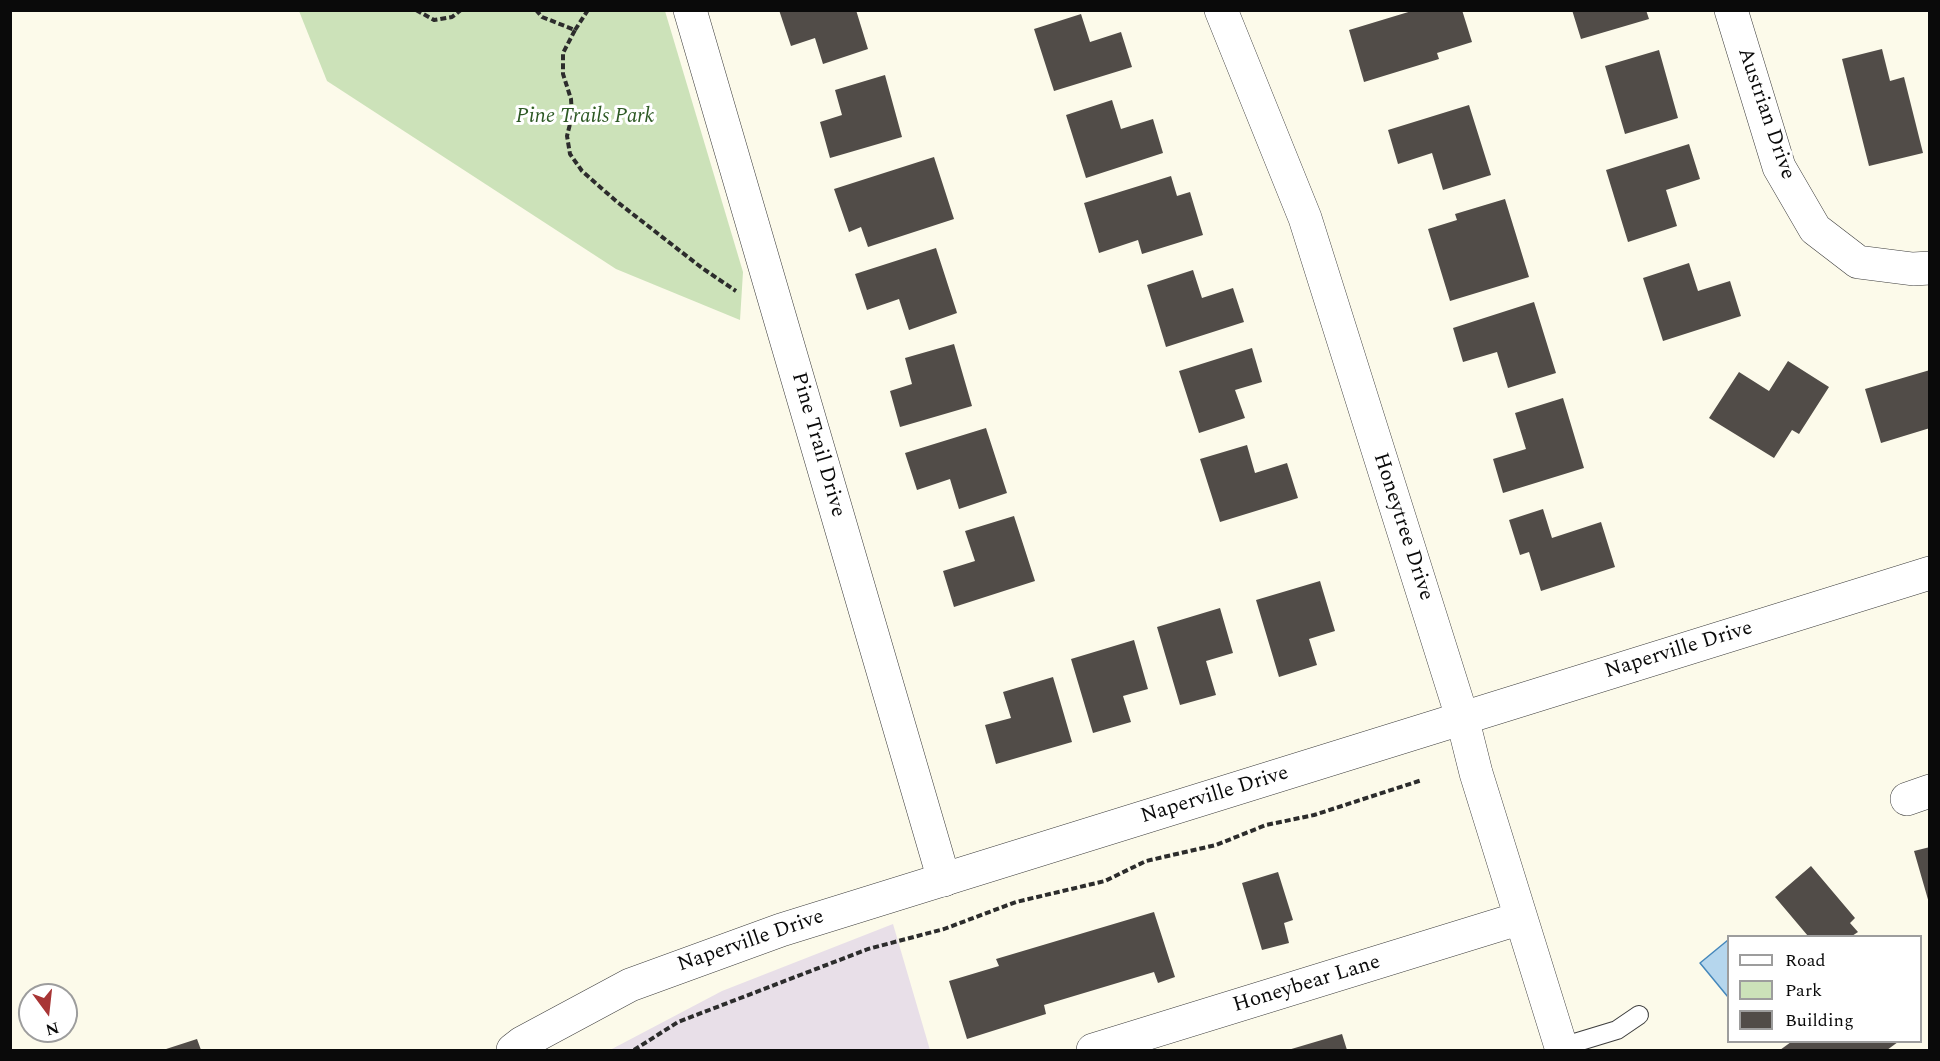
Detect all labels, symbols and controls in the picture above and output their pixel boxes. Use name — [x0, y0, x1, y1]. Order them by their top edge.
street label: Austrian Drive — [1731, 45, 1799, 183]
park label: Pine Trails Park — [516, 105, 654, 131]
street label: Pine Trail Drive — [784, 370, 850, 520]
street label: Honeytree Drive — [1366, 450, 1438, 604]
street label: Naperville Drive — [1602, 617, 1756, 685]
street label: Naperville Drive — [1138, 762, 1292, 830]
street label: Naperville Drive — [674, 905, 828, 979]
legend — [1727, 935, 1922, 1043]
text: Road — [1785, 947, 1826, 974]
street label: Honeybear Lane — [1230, 951, 1384, 1019]
text: Park — [1785, 977, 1822, 1004]
north arrow — [18, 983, 78, 1043]
text: Building — [1785, 1007, 1854, 1034]
text: N — [43, 1015, 62, 1042]

